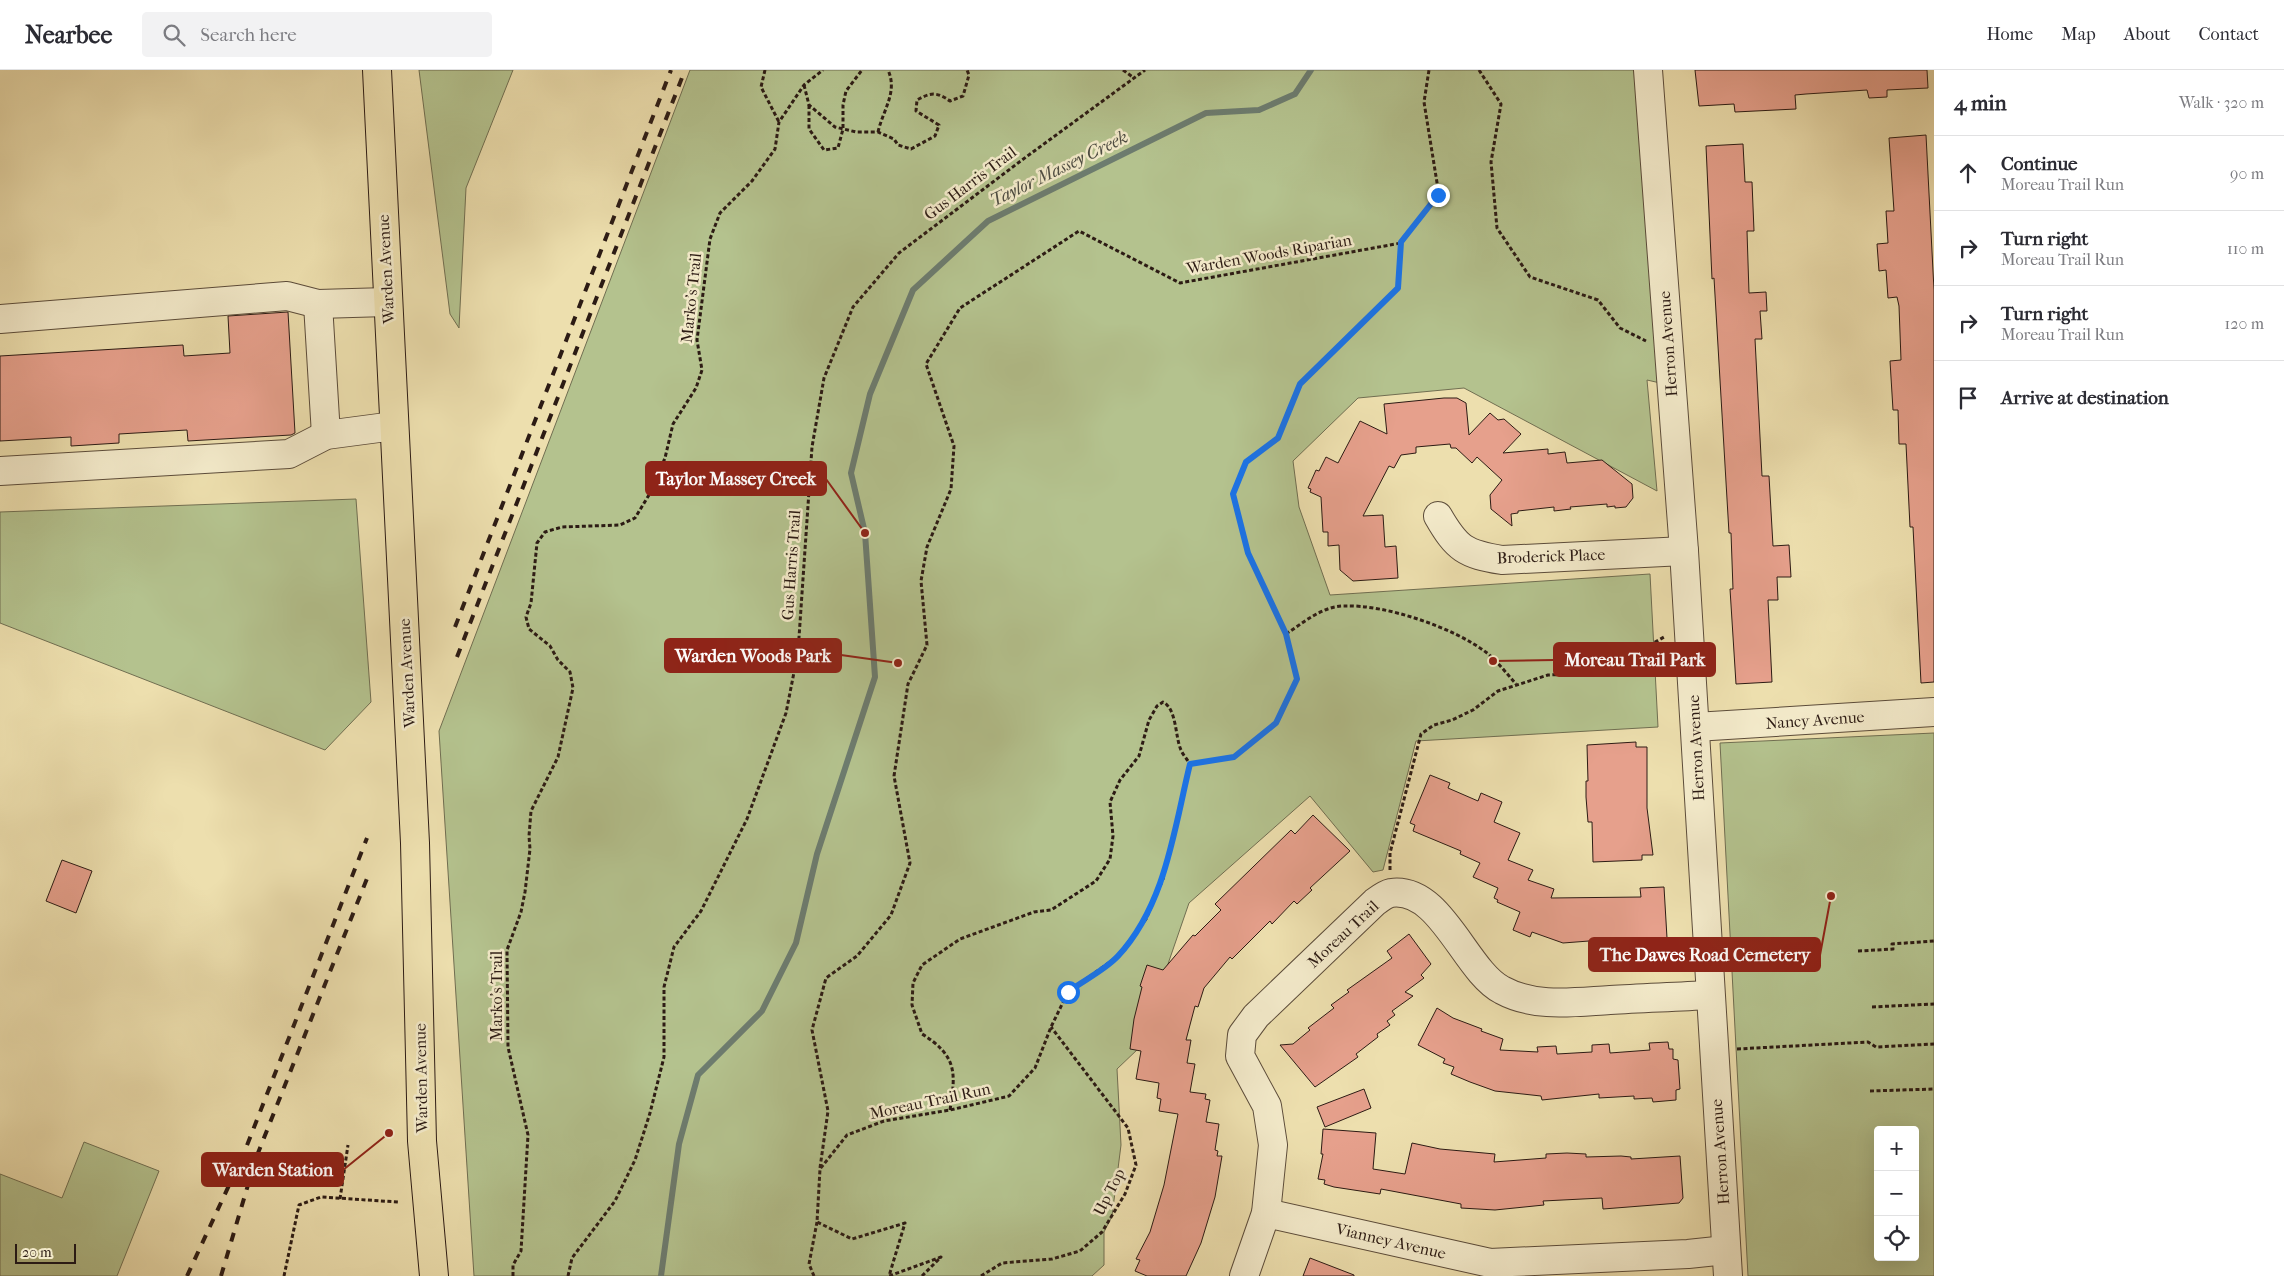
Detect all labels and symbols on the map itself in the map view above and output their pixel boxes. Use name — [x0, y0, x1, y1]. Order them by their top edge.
water label: Taylor Massey Creek — [987, 127, 1131, 211]
street label: Gus Harris Trail — [920, 142, 1020, 224]
route end — [1427, 184, 1450, 207]
street label: Warden Avenue — [374, 214, 398, 325]
street label: Warden Woods Riparian — [1184, 230, 1354, 278]
street label: Marko's Trail — [677, 251, 705, 344]
street label: Herron Avenue — [1655, 290, 1681, 398]
callout: Taylor Massey Creek — [646, 462, 826, 495]
text: Taylor Massey Creek — [655, 469, 817, 490]
street label: Gus Harris Trail — [778, 509, 804, 621]
street label: Broderick Place — [1496, 545, 1606, 567]
street label: Warden Avenue — [395, 618, 419, 729]
callout: Warden Woods Park — [665, 639, 841, 672]
callout: Moreau Trail Park — [1554, 643, 1715, 676]
text: Warden Woods Park — [674, 646, 832, 667]
text: Moreau Trail Park — [1564, 650, 1706, 671]
street label: Herron Avenue — [1684, 694, 1708, 802]
street label: Nancy Avenue — [1765, 707, 1865, 733]
street label: Moreau Trail — [1304, 896, 1383, 972]
callout: The Dawes Road Cemetery — [1589, 938, 1820, 971]
text: The Dawes Road Cemetery — [1599, 945, 1812, 966]
street label: Marko's Trail — [487, 950, 506, 1041]
route start — [1057, 981, 1080, 1004]
street label: Warden Avenue — [411, 1023, 431, 1134]
street label: Moreau Trail Run — [868, 1079, 993, 1123]
street label: Herron Avenue — [1707, 1098, 1733, 1206]
callout: Warden Station — [202, 1153, 343, 1186]
text: Warden Station — [212, 1160, 334, 1181]
street label: Up Top — [1089, 1165, 1129, 1219]
street label: Vianney Avenue — [1333, 1219, 1448, 1263]
scale bar — [15, 1241, 76, 1264]

